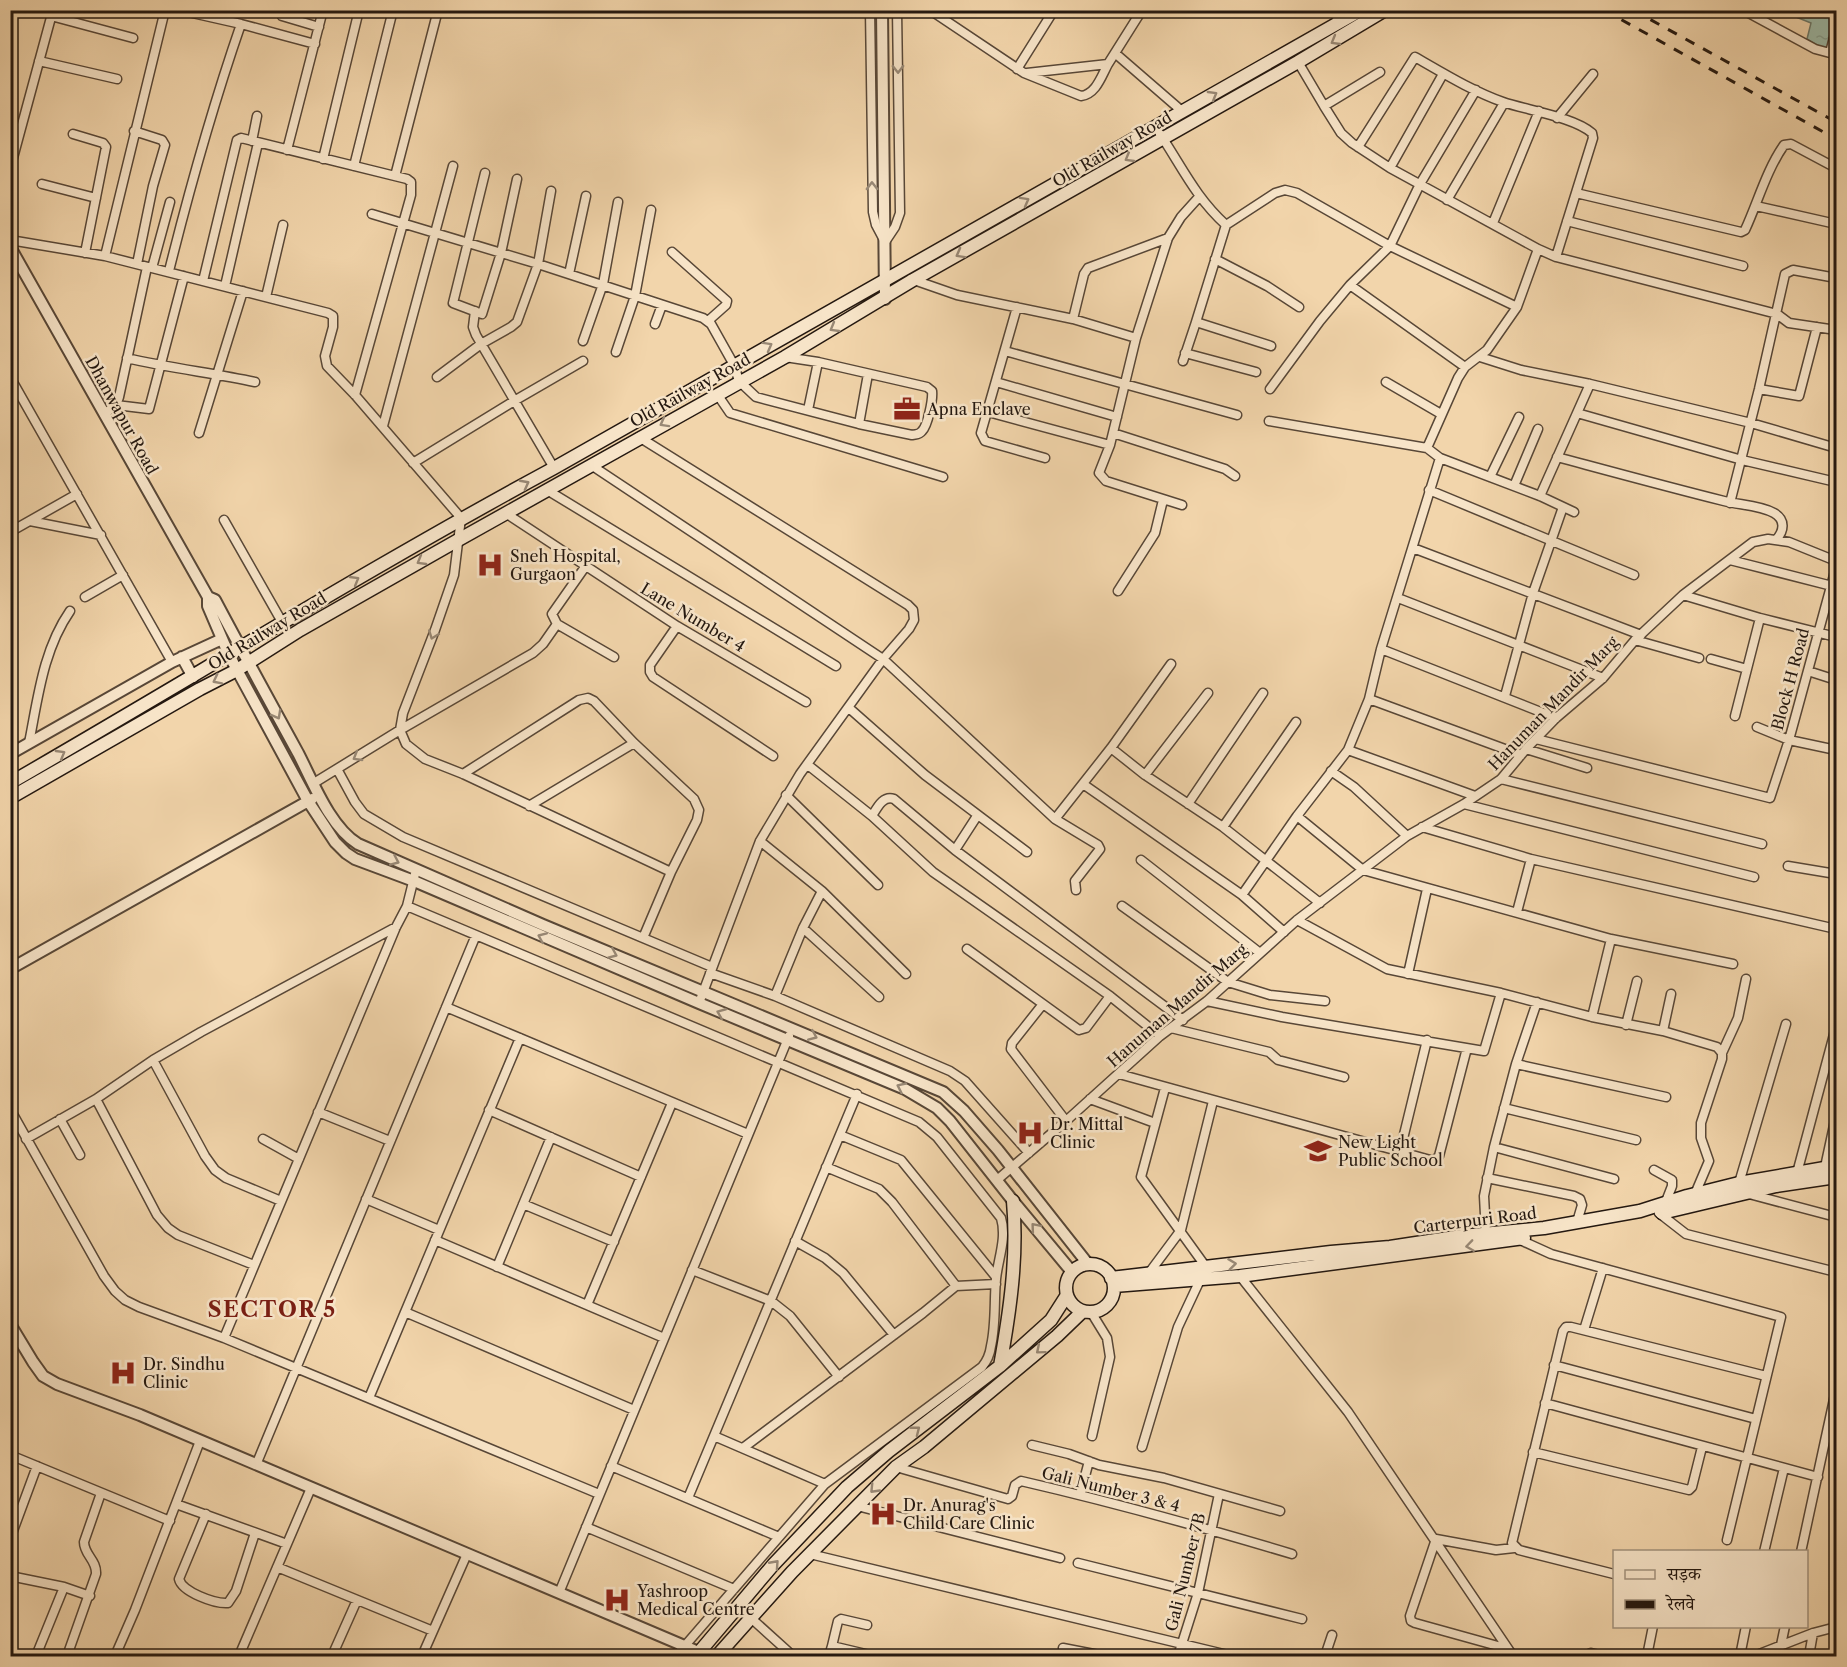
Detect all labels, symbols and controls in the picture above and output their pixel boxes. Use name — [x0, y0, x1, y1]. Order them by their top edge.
one-way arrow — [1331, 33, 1341, 45]
one-way arrow — [892, 64, 904, 73]
one-way arrow — [1207, 90, 1217, 102]
street label: Old Railway Road — [1049, 107, 1175, 191]
one-way arrow — [1125, 151, 1135, 162]
one-way arrow — [866, 181, 878, 190]
one-way arrow — [1019, 197, 1030, 209]
one-way arrow — [955, 247, 966, 258]
one-way arrow — [830, 321, 840, 333]
one-way arrow — [762, 342, 772, 353]
street label: Old Railway Road — [626, 349, 754, 431]
street label: Dhanwapur Road — [81, 352, 163, 478]
office icon: Apna Enclave — [892, 394, 922, 424]
place label: Apna Enclave — [926, 399, 1031, 419]
one-way arrow — [660, 416, 670, 428]
one-way arrow — [519, 480, 529, 491]
place label: Sneh Hospital, Gurgaon — [510, 546, 621, 584]
hospital icon: Sneh Hospital, Gurgaon — [475, 550, 505, 580]
one-way arrow — [417, 554, 427, 565]
one-way arrow — [349, 575, 359, 587]
street label: Lane Number 4 — [637, 578, 749, 656]
street label: Old Railway Road — [204, 588, 330, 674]
street label: Block H Road — [1767, 626, 1813, 732]
one-way arrow — [428, 629, 440, 640]
street label: Hanuman Mandir Marg — [1484, 631, 1623, 774]
one-way arrow — [212, 673, 223, 685]
one-way arrow — [270, 708, 281, 719]
one-way arrow — [353, 749, 363, 761]
one-way arrow — [55, 750, 65, 761]
one-way arrow — [389, 853, 400, 865]
one-way arrow — [537, 932, 548, 944]
street label: Hanuman Mandir Marg — [1103, 938, 1251, 1071]
one-way arrow — [607, 947, 618, 959]
one-way arrow — [717, 1008, 728, 1020]
one-way arrow — [806, 1029, 817, 1041]
one-way arrow — [897, 1083, 908, 1095]
place label: Dr. Mittal Clinic — [1050, 1114, 1124, 1152]
hospital icon: Dr. Mittal Clinic — [1015, 1118, 1045, 1148]
place label: New Light Public School — [1338, 1132, 1443, 1170]
school or university icon: New Light Public School — [1303, 1136, 1333, 1166]
street label: Carterpuri Road — [1412, 1202, 1538, 1237]
one-way arrow — [1031, 1223, 1042, 1234]
one-way arrow — [1465, 1240, 1474, 1252]
one-way arrow — [1227, 1258, 1237, 1270]
district label: SECTOR 5 — [207, 1296, 337, 1323]
one-way arrow — [1036, 1343, 1047, 1354]
place label: Dr. Sindhu Clinic — [143, 1354, 225, 1392]
hospital icon: Dr. Sindhu Clinic — [108, 1358, 138, 1388]
one-way arrow — [909, 1427, 920, 1438]
street label: Gali Number 3 & 4 — [1040, 1462, 1182, 1516]
one-way arrow — [871, 1481, 882, 1492]
place label: Dr. Anurag's Child Care Clinic — [903, 1495, 1035, 1533]
hospital icon: Dr. Anurag's Child Care Clinic — [868, 1499, 898, 1529]
street label: Gali Number 7B — [1161, 1511, 1209, 1633]
legend — [1613, 1550, 1808, 1628]
one-way arrow — [768, 1560, 779, 1571]
text: सड़क — [1666, 1563, 1702, 1585]
place label: Yashroop Medical Centre — [636, 1581, 755, 1619]
hospital icon: Yashroop Medical Centre — [602, 1585, 632, 1615]
text: रेलवे — [1665, 1593, 1696, 1615]

